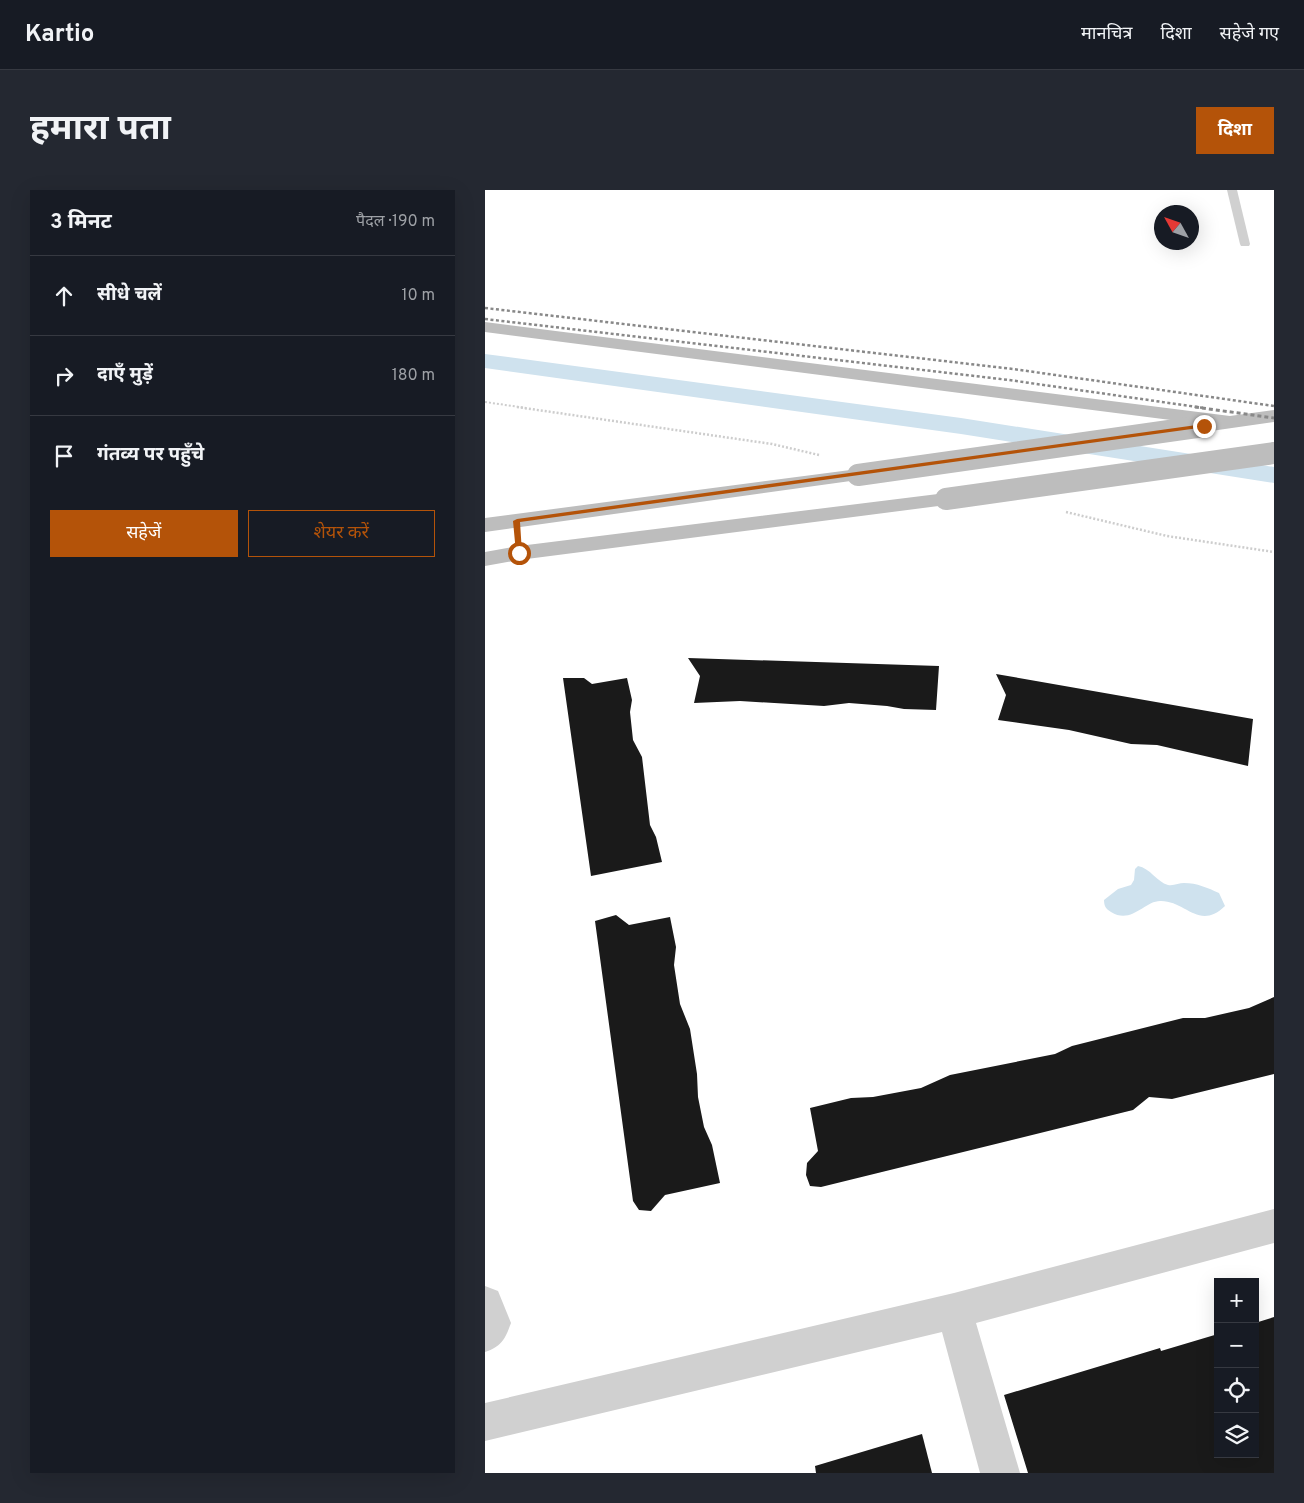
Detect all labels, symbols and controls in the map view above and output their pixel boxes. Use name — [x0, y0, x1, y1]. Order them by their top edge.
text: Kartio — [25, 20, 94, 50]
text: मानचित्र — [1081, 23, 1132, 46]
text: दिशा — [1160, 23, 1192, 46]
text: सहेजे गए — [1220, 23, 1279, 46]
button: दिशा — [1196, 107, 1274, 154]
text: हमारा पता — [30, 108, 171, 152]
north arrow — [1154, 205, 1199, 250]
text: 3 मिनट — [50, 209, 112, 236]
text: पैदल · 190 m — [356, 212, 435, 232]
icon: ahead — [50, 282, 78, 310]
text: सीधे चलें — [97, 283, 162, 307]
text: 10 m — [401, 286, 435, 306]
icon: right — [50, 362, 78, 390]
text: दाएँ मुड़ें — [97, 363, 153, 387]
text: 180 m — [392, 366, 435, 386]
route end — [1193, 415, 1216, 438]
icon: arrive — [50, 442, 78, 470]
text: गंतव्य पर पहुँचे — [97, 443, 204, 467]
button: सहेजें — [50, 510, 238, 557]
button: शेयर करें — [248, 510, 435, 557]
route start — [508, 542, 531, 565]
map controls — [1214, 1278, 1259, 1458]
button: + — [1214, 1278, 1259, 1323]
button: − — [1214, 1323, 1259, 1368]
button: locate — [1214, 1368, 1259, 1413]
button: layers — [1214, 1413, 1259, 1458]

